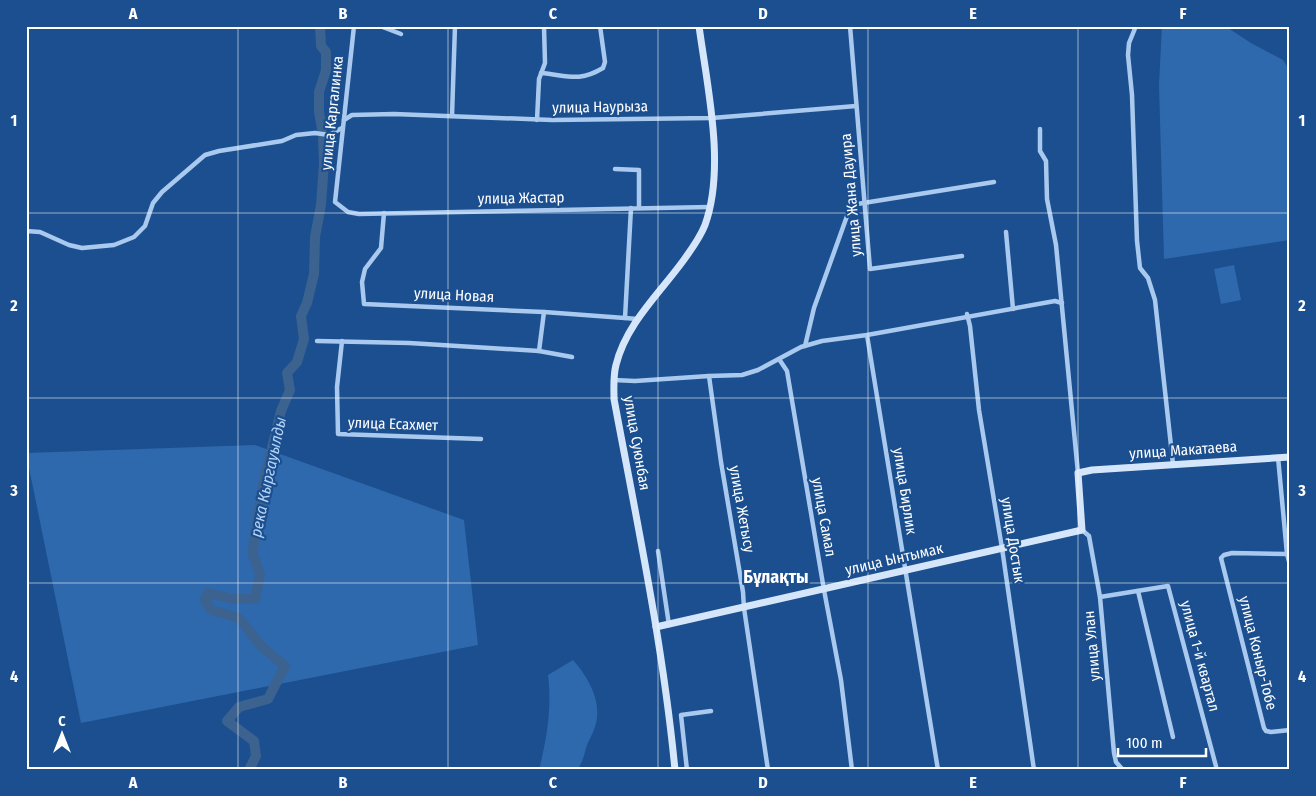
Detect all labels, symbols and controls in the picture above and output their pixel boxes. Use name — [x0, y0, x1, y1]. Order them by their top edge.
text: A — [128, 4, 138, 23]
text: B — [339, 4, 348, 23]
text: C — [549, 4, 558, 23]
text: D — [758, 4, 768, 23]
text: E — [969, 4, 977, 23]
text: F — [1179, 4, 1187, 23]
street label: улица Каргалинка — [317, 55, 347, 171]
street label: улица Наурыза — [552, 97, 648, 117]
text: 1 — [11, 111, 17, 130]
text: 1 — [1299, 111, 1305, 130]
street label: улица Жана Дауира — [837, 133, 865, 257]
street label: улица Жастар — [477, 188, 565, 208]
street label: улица Новая — [413, 284, 495, 306]
text: 2 — [9, 296, 18, 315]
text: 2 — [1297, 296, 1306, 315]
street label: улица Суюнбая — [620, 394, 654, 492]
street label: улица Есахмет — [348, 413, 439, 435]
water label: река Кыргауылды — [246, 415, 290, 539]
street label: улица Макатаева — [1128, 437, 1238, 463]
street label: улица Бирлик — [889, 446, 921, 536]
street label: улица Жетысу — [725, 464, 759, 554]
street label: улица Самал — [808, 476, 840, 558]
text: 3 — [9, 481, 18, 500]
text: 3 — [1297, 481, 1306, 500]
street label: улица Достык — [997, 496, 1029, 584]
street label: улица Ынтымак — [843, 539, 945, 579]
district label: Бұлақты — [743, 566, 809, 588]
street label: улица Коныр-Тобе — [1235, 594, 1281, 712]
street label: улица 1-й квартал — [1177, 599, 1223, 713]
street label: улица Улан — [1080, 610, 1104, 682]
text: 4 — [10, 667, 18, 686]
text: 4 — [1298, 667, 1306, 686]
north arrow — [38, 708, 88, 758]
text: С — [58, 713, 66, 730]
scale bar — [1118, 726, 1206, 758]
text: 100 m — [1126, 734, 1163, 752]
text: A — [128, 773, 138, 792]
text: B — [339, 773, 348, 792]
text: C — [549, 773, 558, 792]
text: D — [758, 773, 768, 792]
text: E — [969, 773, 977, 792]
text: F — [1179, 773, 1187, 792]

